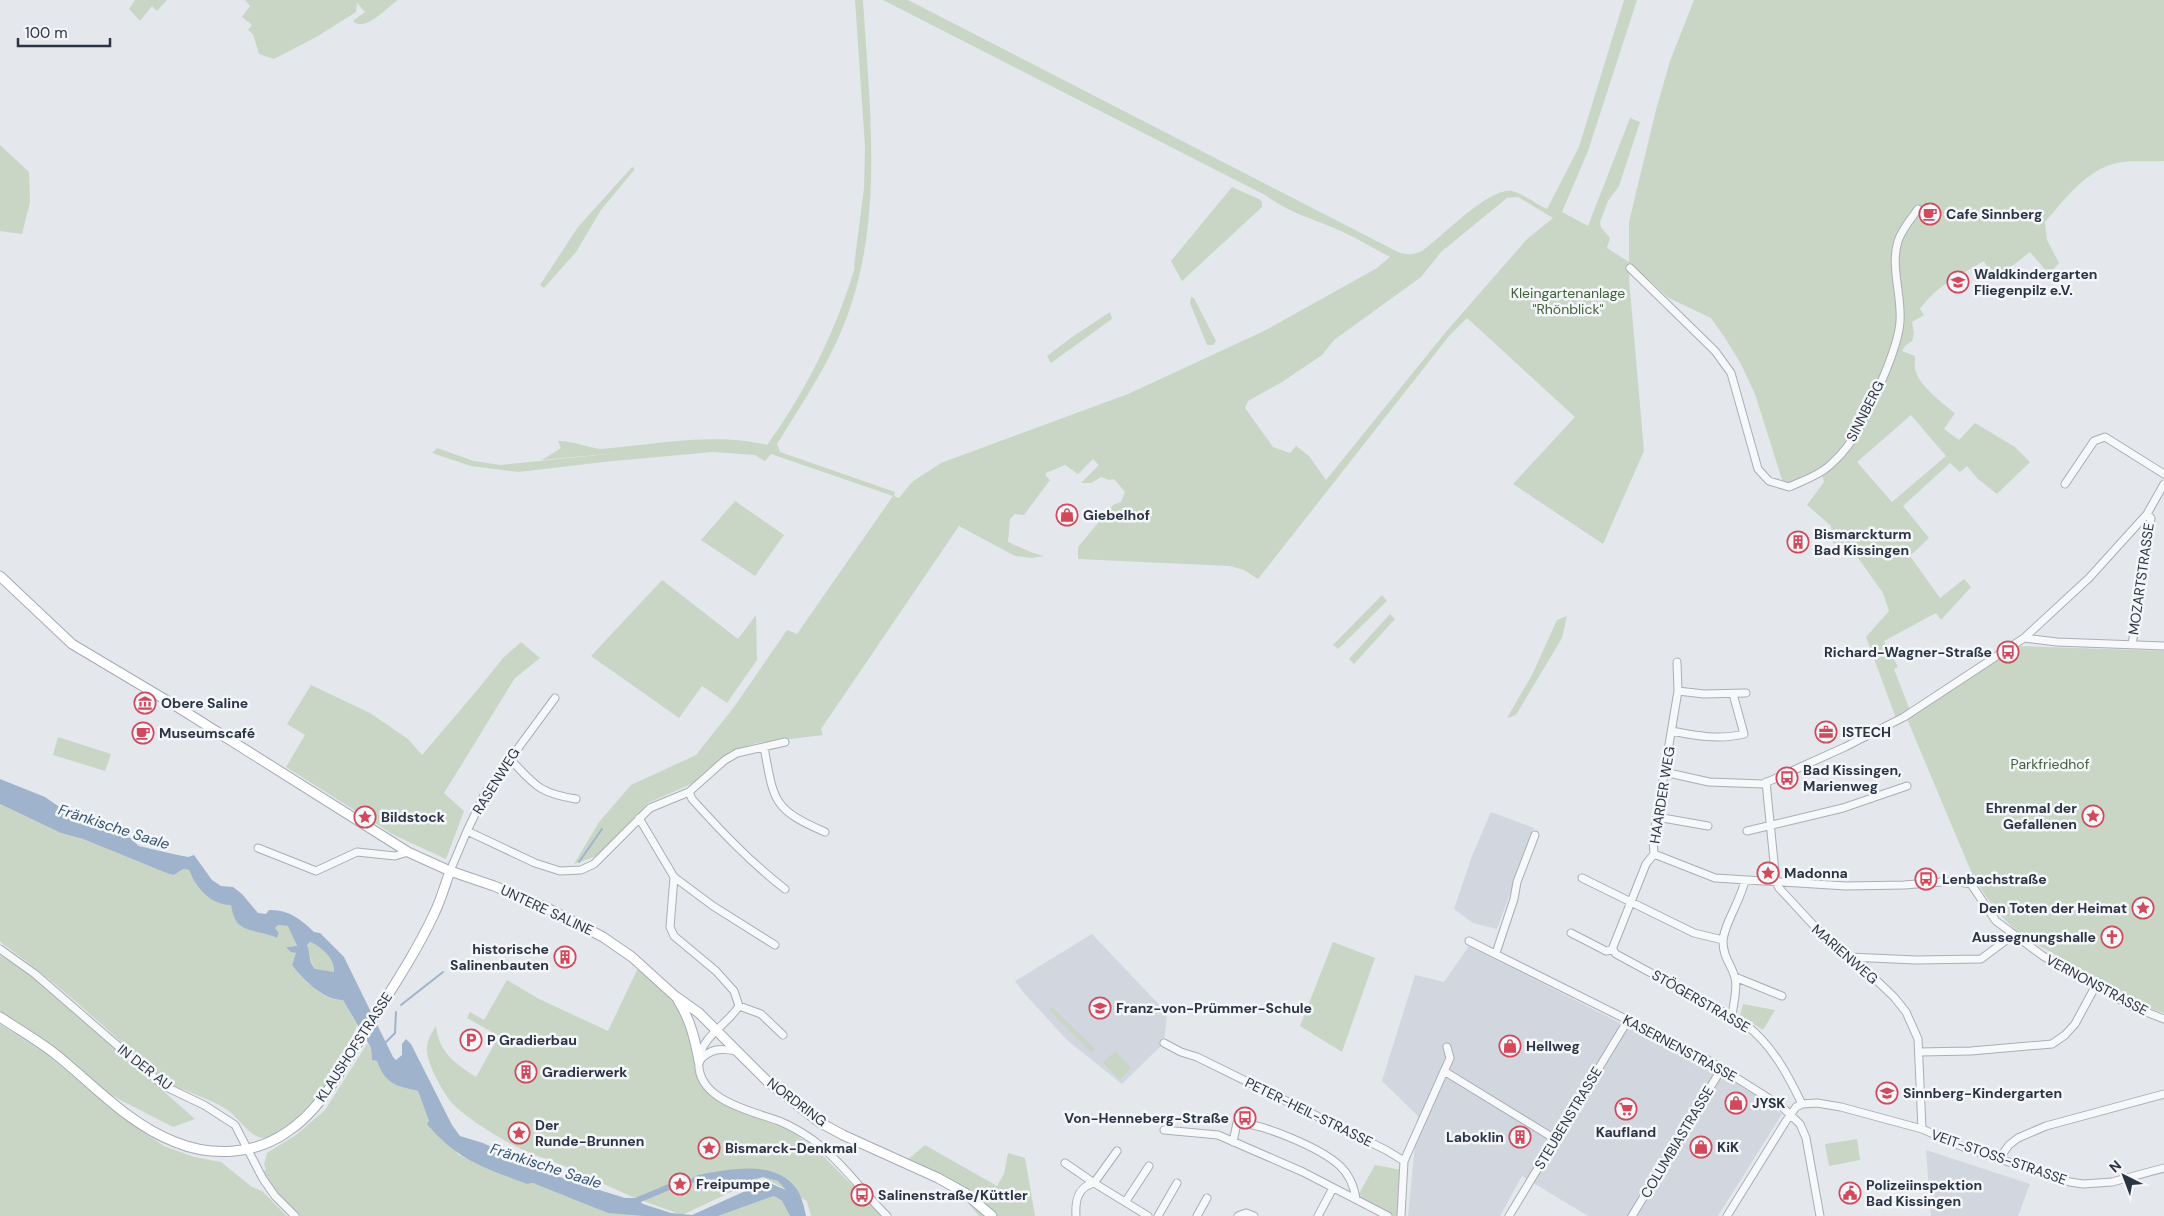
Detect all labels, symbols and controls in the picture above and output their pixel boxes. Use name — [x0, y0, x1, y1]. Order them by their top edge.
scale bar — [18, 15, 110, 47]
text: 100 m — [25, 23, 68, 43]
cafe icon: Cafe Sinnberg — [1918, 202, 1942, 226]
place label: Cafe Sinnberg — [1946, 205, 2042, 223]
place label: Waldkindergarten Fliegenpilz e.V. — [1974, 265, 2097, 299]
school or university icon: Waldkindergarten Fliegenpilz e.V. — [1946, 270, 1970, 294]
park label: Kleingartenanlage "Rhönblick" — [1511, 284, 1625, 318]
street label: SINNBERG — [1842, 377, 1888, 445]
shop icon: Giebelhof — [1055, 503, 1079, 527]
place label: Giebelhof — [1083, 506, 1150, 524]
street label: MOZARTSTRASSE — [2124, 522, 2158, 636]
place label: Bismarckturm Bad Kissingen — [1814, 525, 1911, 559]
building icon: Bismarckturm Bad Kissingen — [1786, 530, 1810, 554]
bus stop icon: Richard-Wagner-Straße — [1996, 640, 2020, 664]
place label: Richard-Wagner-Straße — [1824, 643, 1992, 661]
museum icon: Obere Saline — [133, 691, 157, 715]
place label: Obere Saline — [161, 694, 248, 712]
office icon: ISTECH — [1814, 720, 1838, 744]
cafe icon: Museumscafé — [131, 721, 155, 745]
place label: ISTECH — [1842, 723, 1891, 741]
place label: Museumscafé — [159, 724, 255, 742]
street label: RASENWEG — [468, 744, 524, 818]
street label: HAARDER WEG — [1645, 745, 1679, 845]
park label: Parkfriedhof — [2011, 755, 2090, 773]
place label: Bad Kissingen, Marienweg — [1803, 761, 1902, 795]
bus stop icon: Bad Kissingen, Marienweg — [1775, 766, 1799, 790]
place label: Ehrenmal der Gefallenen — [1986, 799, 2077, 833]
water label: Fränkische Saale — [56, 800, 173, 855]
place icon: Ehrenmal der Gefallenen — [2081, 804, 2105, 828]
place icon: Bildstock — [353, 805, 377, 829]
place label: Bildstock — [381, 808, 445, 826]
place icon: Madonna — [1756, 861, 1780, 885]
place label: Madonna — [1784, 864, 1848, 882]
bus stop icon: Lenbachstraße — [1914, 867, 1938, 891]
place label: Lenbachstraße — [1942, 870, 2047, 888]
street label: UNTERE SALINE — [498, 881, 596, 939]
place icon: Den Toten der Heimat — [2131, 896, 2155, 920]
place label: Den Toten der Heimat — [1979, 899, 2127, 917]
street label: MARIENWEG — [1808, 920, 1882, 988]
church icon: Aussegnungshalle — [2100, 925, 2124, 949]
place label: Aussegnungshalle — [1972, 928, 2096, 946]
place label: historische Salinenbauten — [450, 940, 549, 974]
building icon: historische Salinenbauten — [553, 945, 577, 969]
street label: VERNONSTRASSE — [2043, 950, 2151, 1020]
street label: STÖGERSTRASSE — [1649, 966, 1753, 1036]
street label: KLAUSHOFSTRASSE — [312, 989, 396, 1105]
school or university icon: Franz-von-Prümmer-Schule — [1088, 996, 1112, 1020]
place label: Franz-von-Prümmer-Schule — [1116, 999, 1312, 1017]
street label: KASERNENSTRASSE — [1620, 1010, 1740, 1086]
parking icon: P Gradierbau — [459, 1028, 483, 1052]
place label: P Gradierbau — [487, 1031, 577, 1049]
shop icon: Hellweg — [1498, 1034, 1522, 1058]
place label: Hellweg — [1526, 1037, 1580, 1055]
street label: IN DER AU — [114, 1040, 176, 1094]
building icon: Gradierwerk — [514, 1060, 538, 1084]
place label: Gradierwerk — [542, 1063, 627, 1081]
street label: STEUBENSTRASSE — [1530, 1063, 1606, 1172]
street label: PETER-HEIL-STRASSE — [1242, 1073, 1376, 1151]
street label: NORDRING — [763, 1074, 831, 1130]
school or university icon: Sinnberg-Kindergarten — [1875, 1081, 1899, 1105]
street label: COLUMBIASTRASSE — [1637, 1083, 1718, 1201]
place label: Sinnberg-Kindergarten — [1903, 1084, 2062, 1102]
shop icon: JYSK — [1724, 1091, 1748, 1115]
place label: JYSK — [1752, 1094, 1786, 1112]
supermarket icon: Kaufland — [1614, 1097, 1638, 1121]
bus stop icon: Von-Henneberg-Straße — [1233, 1106, 1257, 1130]
place label: Von-Henneberg-Straße — [1064, 1109, 1229, 1127]
place label: Der Runde-Brunnen — [535, 1116, 644, 1150]
place icon: Der Runde-Brunnen — [507, 1121, 531, 1145]
place label: Kaufland — [1596, 1123, 1656, 1141]
building icon: Laboklin — [1508, 1125, 1532, 1149]
street label: VEIT-STOSS-STRASSE — [1929, 1125, 2069, 1189]
place label: Laboklin — [1446, 1128, 1504, 1146]
shop icon: KiK — [1689, 1135, 1713, 1159]
place icon: Bismarck-Denkmal — [697, 1136, 721, 1160]
place label: KiK — [1717, 1138, 1739, 1156]
water label: Fränkische Saale — [488, 1139, 605, 1194]
place label: Bismarck-Denkmal — [725, 1139, 857, 1157]
north arrow — [2099, 1151, 2149, 1201]
text: N — [2105, 1156, 2125, 1176]
place icon: Freipumpe — [668, 1172, 692, 1196]
place label: Freipumpe — [696, 1175, 770, 1193]
place label: Polizeiinspektion Bad Kissingen — [1866, 1176, 1982, 1210]
public building icon: Polizeiinspektion Bad Kissingen — [1838, 1181, 1862, 1205]
bus stop icon: Salinenstraße/Küttler — [850, 1183, 874, 1207]
place label: Salinenstraße/Küttler — [878, 1186, 1028, 1204]

